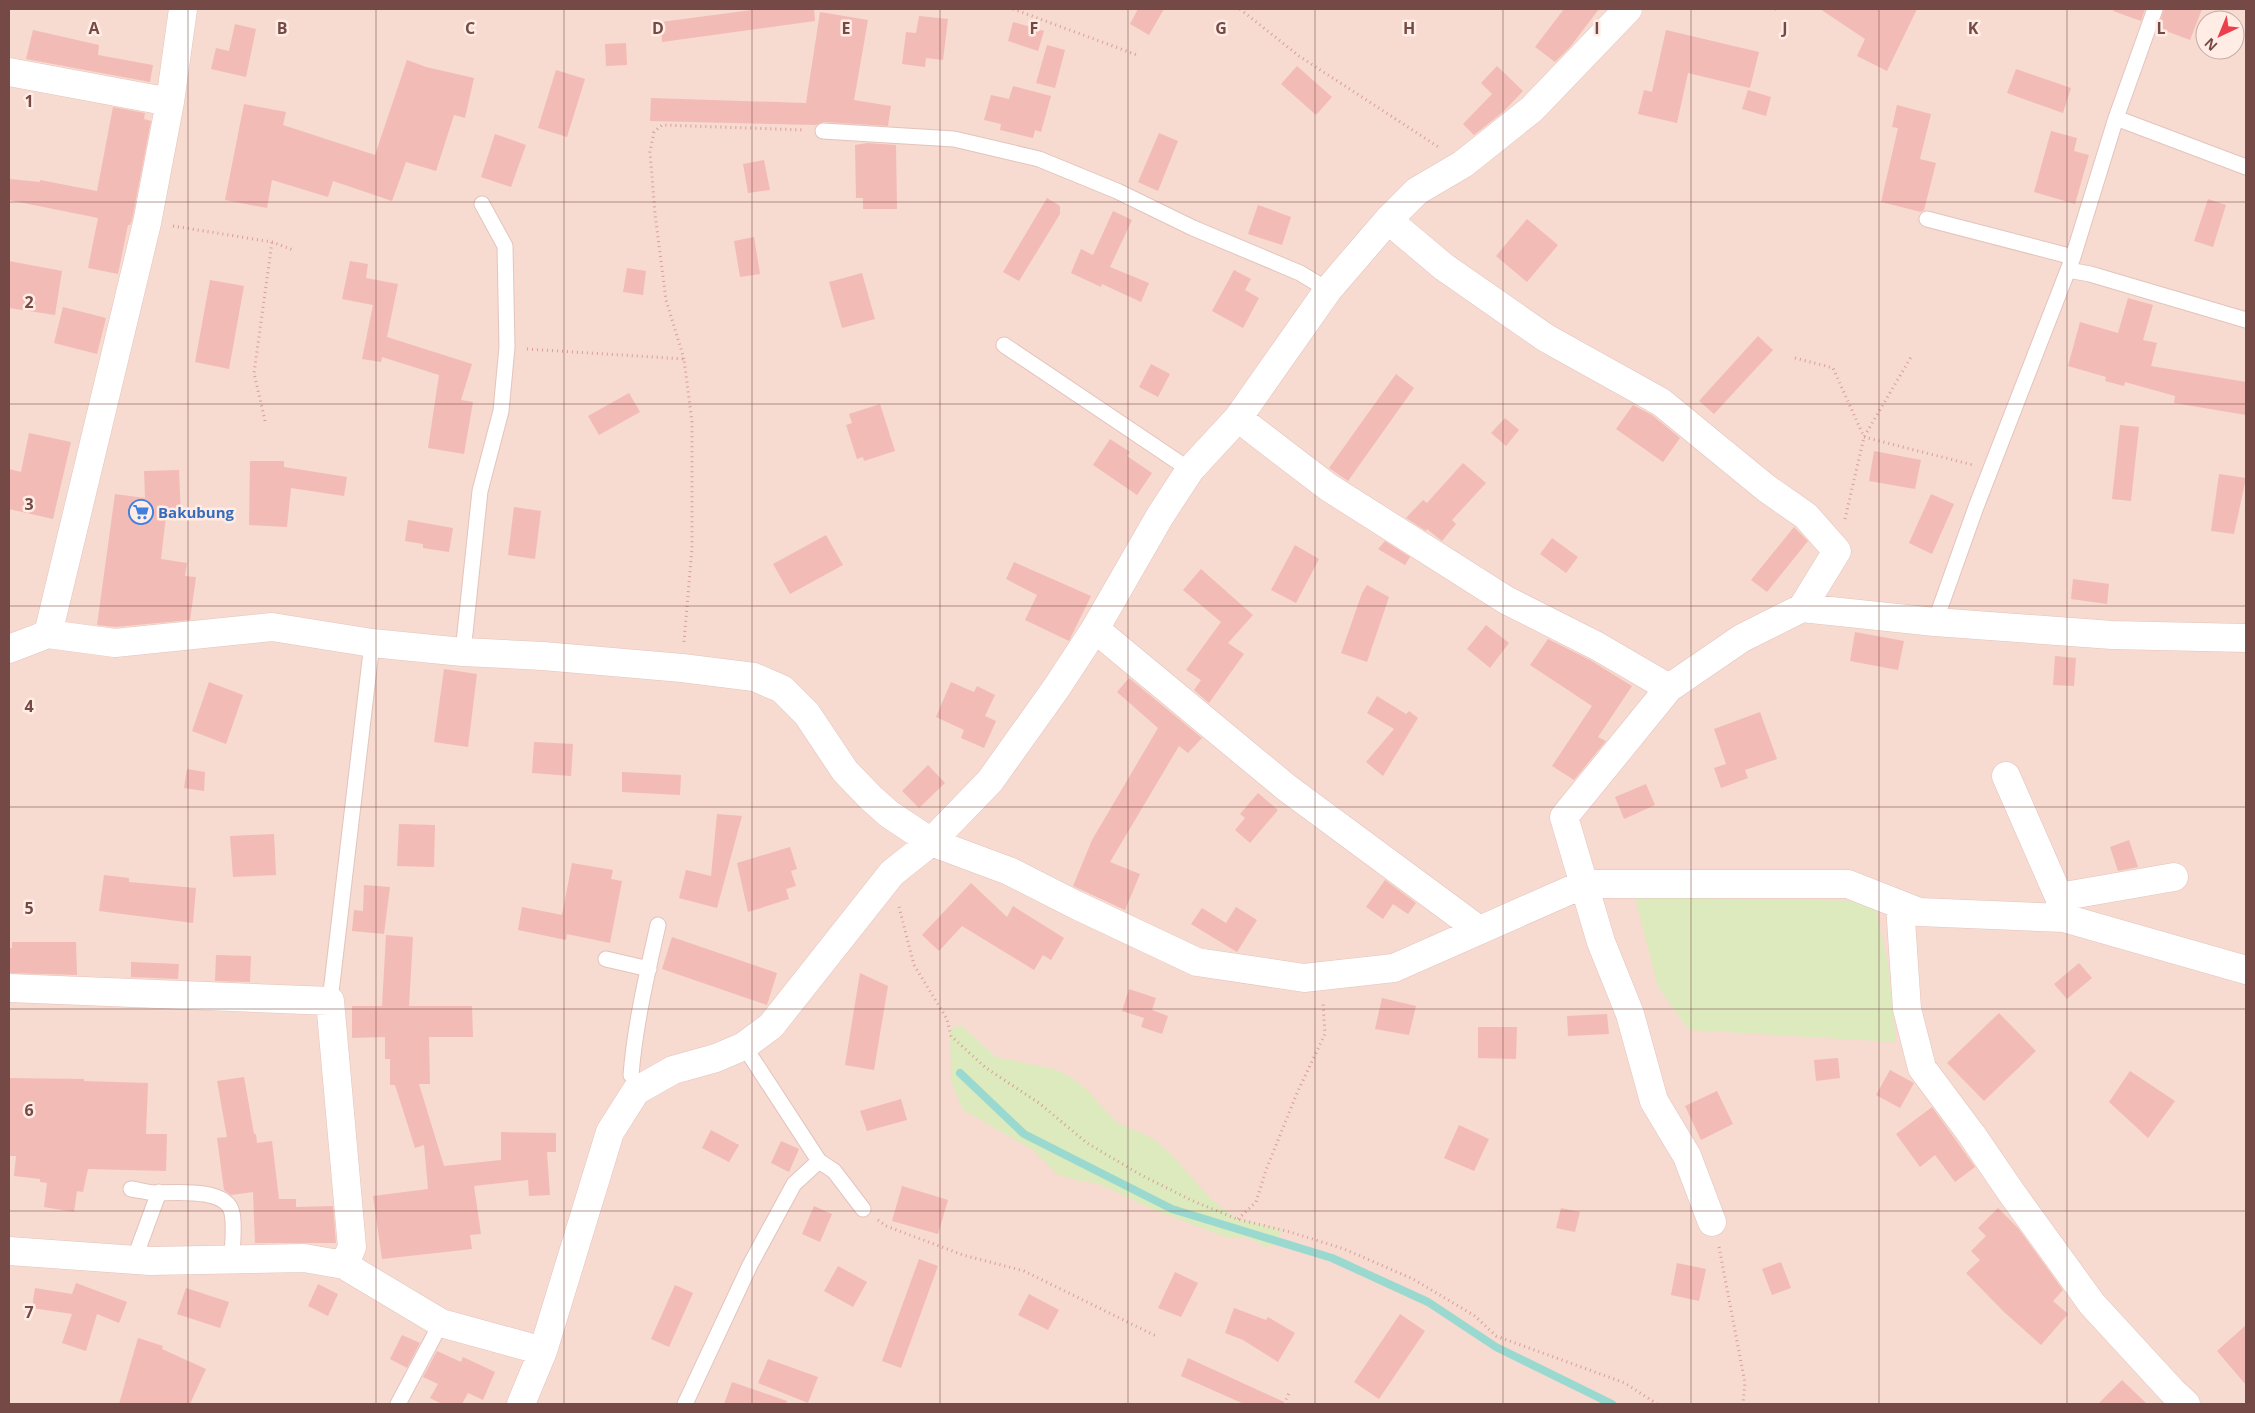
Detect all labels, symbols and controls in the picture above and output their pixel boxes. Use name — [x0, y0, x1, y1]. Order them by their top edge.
north arrow — [2195, 10, 2245, 60]
text: A — [88, 17, 100, 39]
text: B — [277, 17, 287, 39]
text: C — [465, 17, 475, 39]
text: D — [652, 17, 664, 39]
text: E — [842, 17, 851, 39]
text: F — [1030, 17, 1038, 39]
text: G — [1215, 17, 1227, 39]
text: H — [1403, 17, 1415, 39]
text: I — [1594, 17, 1600, 39]
text: J — [1780, 17, 1788, 39]
text: K — [1968, 17, 1979, 39]
text: L — [2156, 17, 2166, 39]
text: N — [2200, 34, 2221, 56]
text: 1 — [24, 90, 34, 112]
text: 2 — [24, 291, 34, 313]
text: 3 — [24, 493, 34, 515]
supermarket icon: Bakubung — [128, 499, 154, 525]
place label: Bakubung — [158, 502, 235, 522]
text: 4 — [24, 695, 34, 717]
text: 5 — [24, 897, 34, 919]
text: 6 — [24, 1099, 34, 1121]
text: 7 — [24, 1301, 34, 1323]

